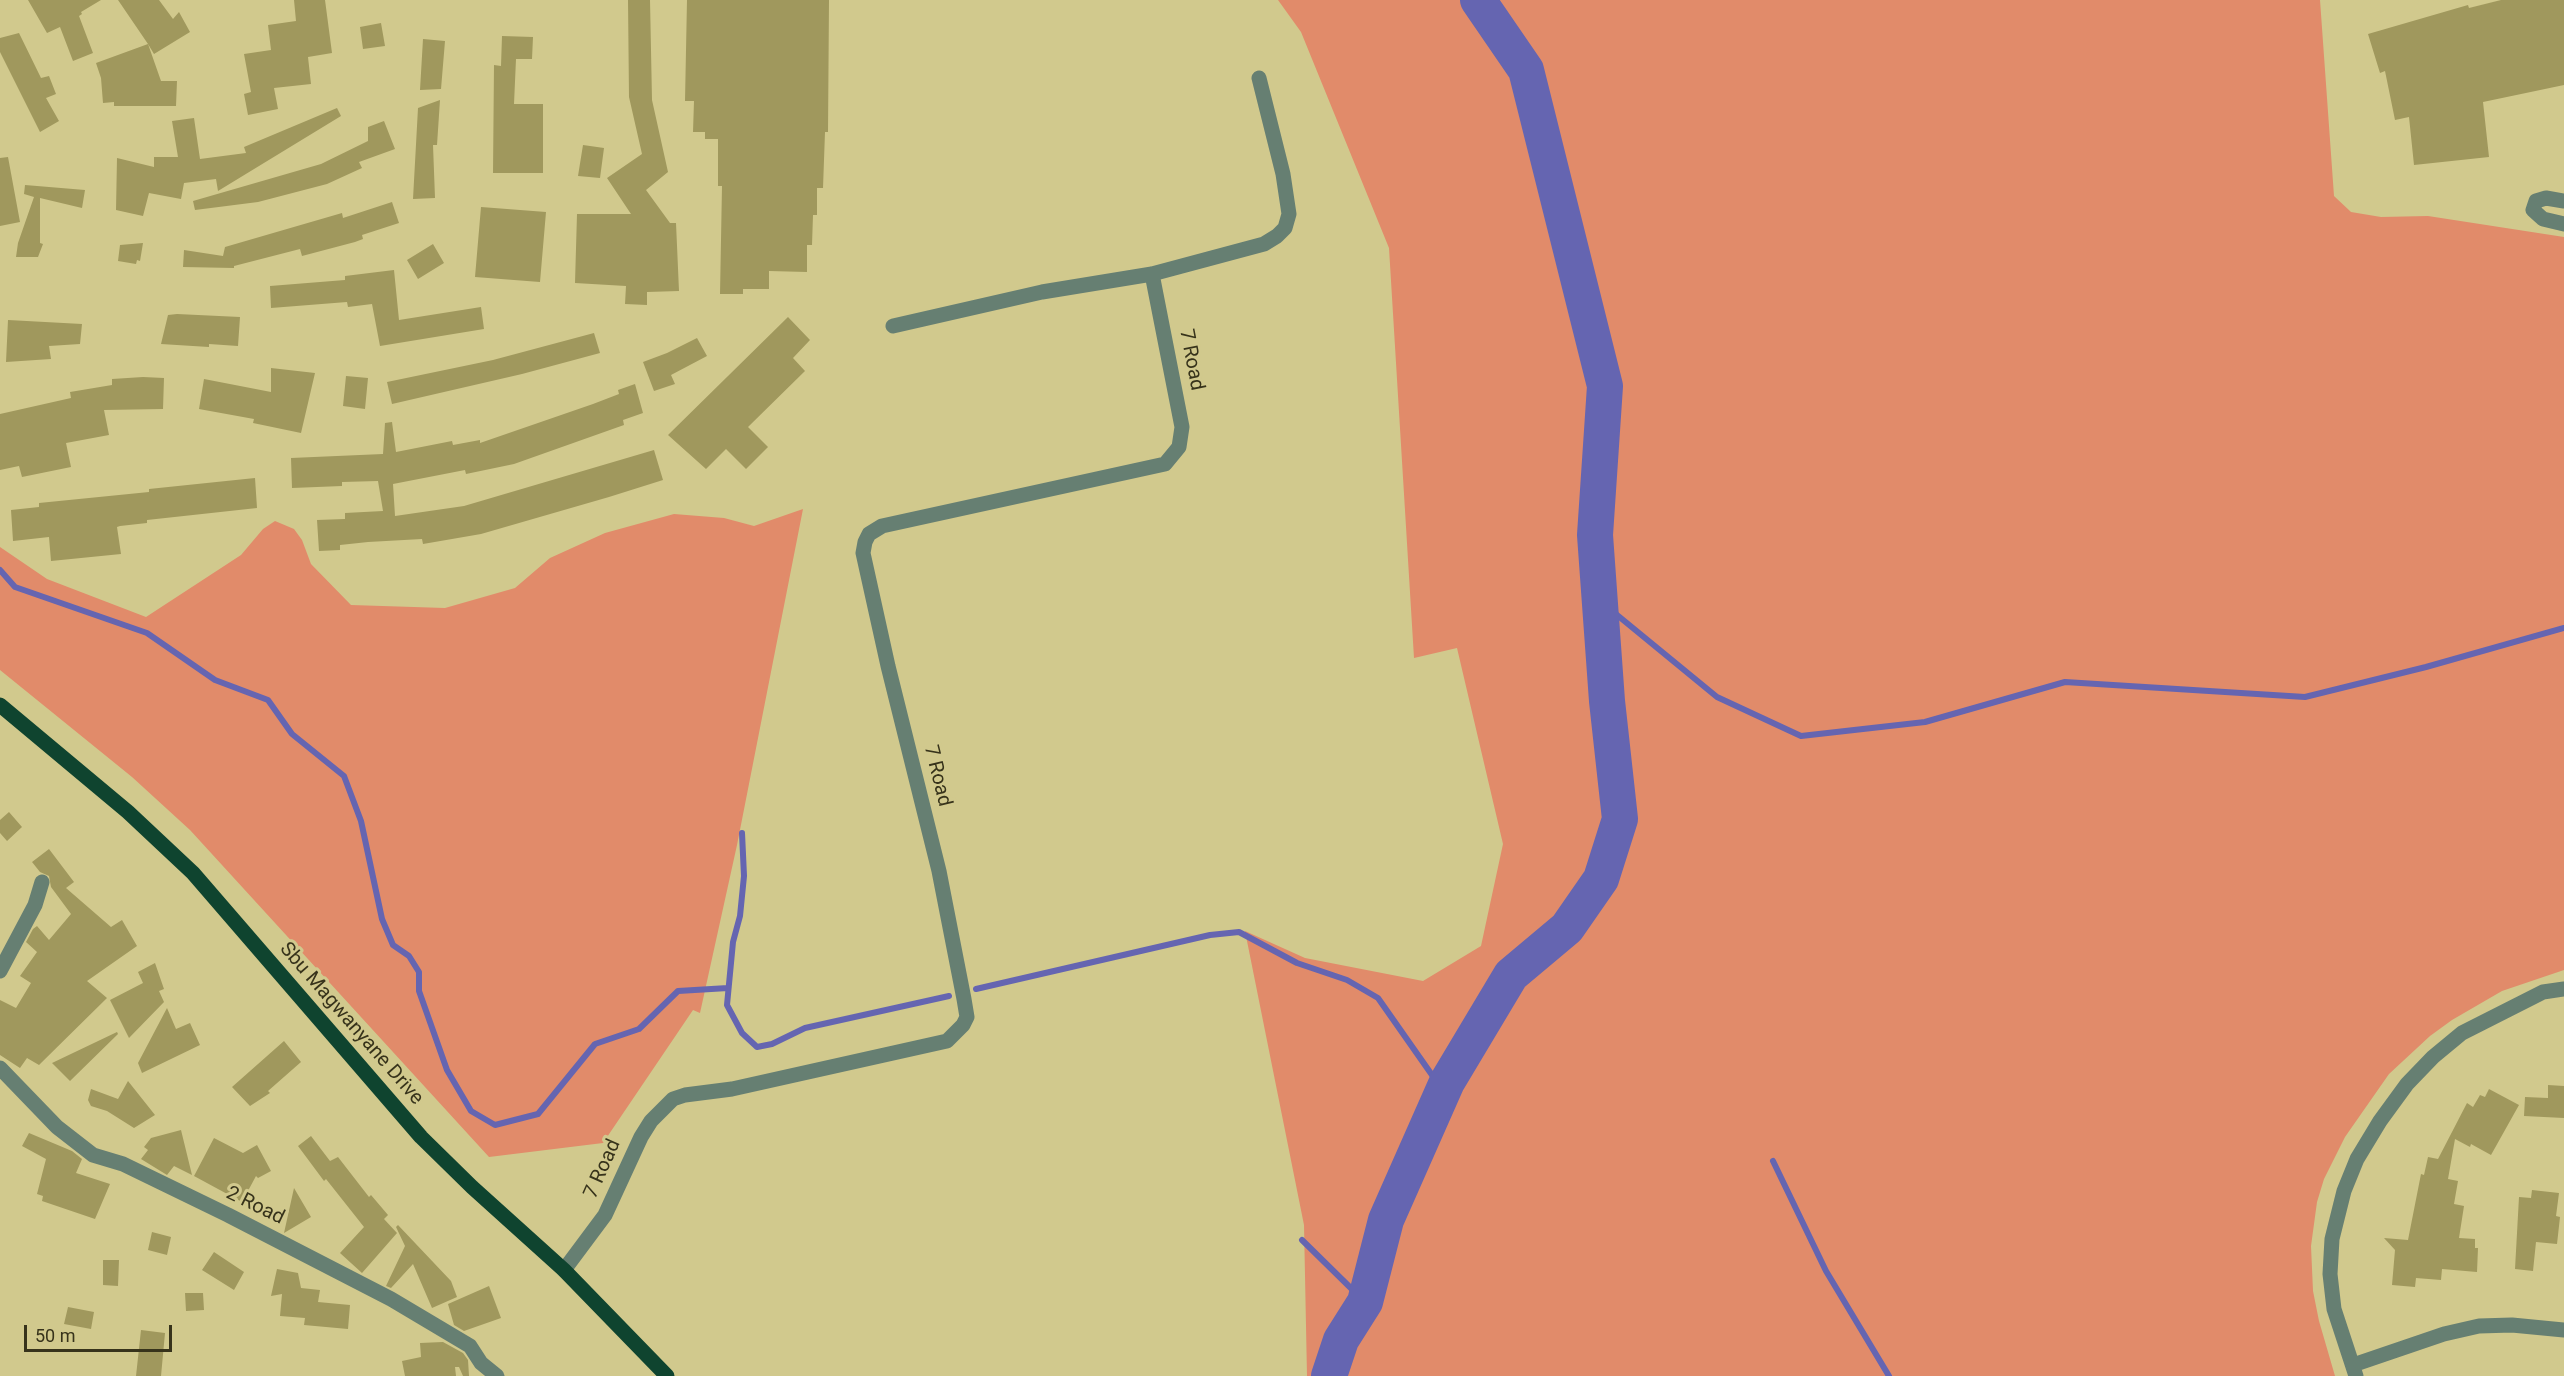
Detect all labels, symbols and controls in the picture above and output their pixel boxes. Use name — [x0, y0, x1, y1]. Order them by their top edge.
street label: 7 Road — [1173, 327, 1209, 393]
street label: 7 Road — [918, 743, 956, 809]
street label: Sbu Magwanyane Drive — [274, 938, 428, 1110]
street label: 7 Road — [579, 1136, 627, 1202]
street label: 2 Road — [222, 1182, 288, 1230]
scale bar — [27, 1313, 176, 1351]
text: 50 m — [35, 1325, 75, 1346]

